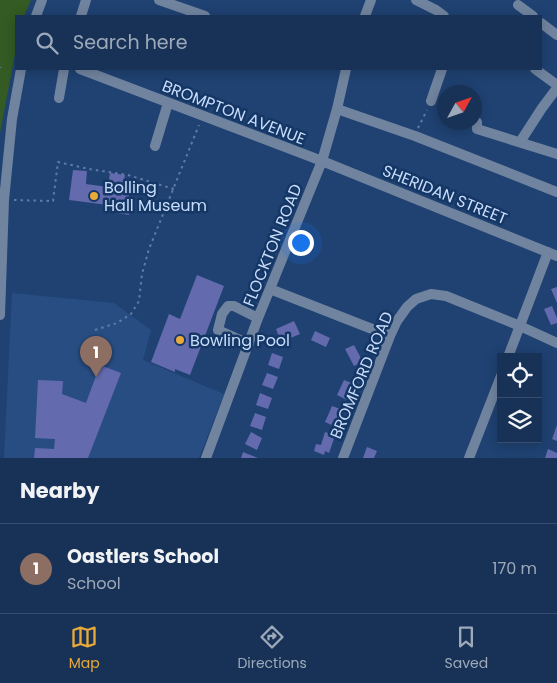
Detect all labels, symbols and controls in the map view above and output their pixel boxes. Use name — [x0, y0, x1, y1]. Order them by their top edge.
search box — [15, 15, 542, 70]
icon: search — [33, 29, 61, 57]
text: Search here — [73, 29, 187, 56]
street label: BROMPTON AVENUE — [159, 75, 309, 150]
north arrow — [437, 85, 482, 130]
street label: SHERIDAN STREET — [379, 159, 511, 230]
place label: Bolling Hall Museum — [104, 176, 207, 217]
street label: FLOCKTON ROAD — [237, 180, 308, 310]
marker: Bolling Hall Museum — [88, 190, 100, 202]
your location — [288, 230, 314, 256]
street label: BROMFORD ROAD — [324, 308, 399, 442]
place label: Bowling Pool — [190, 329, 290, 352]
marker: Bowling Pool — [174, 334, 186, 346]
pin: 1 — [80, 336, 112, 377]
map controls — [497, 353, 542, 443]
button: locate — [497, 353, 542, 398]
button: layers — [497, 398, 542, 443]
text: Nearby — [20, 476, 100, 505]
text: Oastlers School — [67, 543, 219, 570]
text: 1 — [33, 557, 39, 580]
text: 170 m — [492, 557, 537, 580]
text: School — [67, 572, 121, 595]
tab: Map — [69, 623, 100, 674]
tab: Directions — [237, 623, 307, 674]
tab: Saved — [444, 623, 488, 674]

